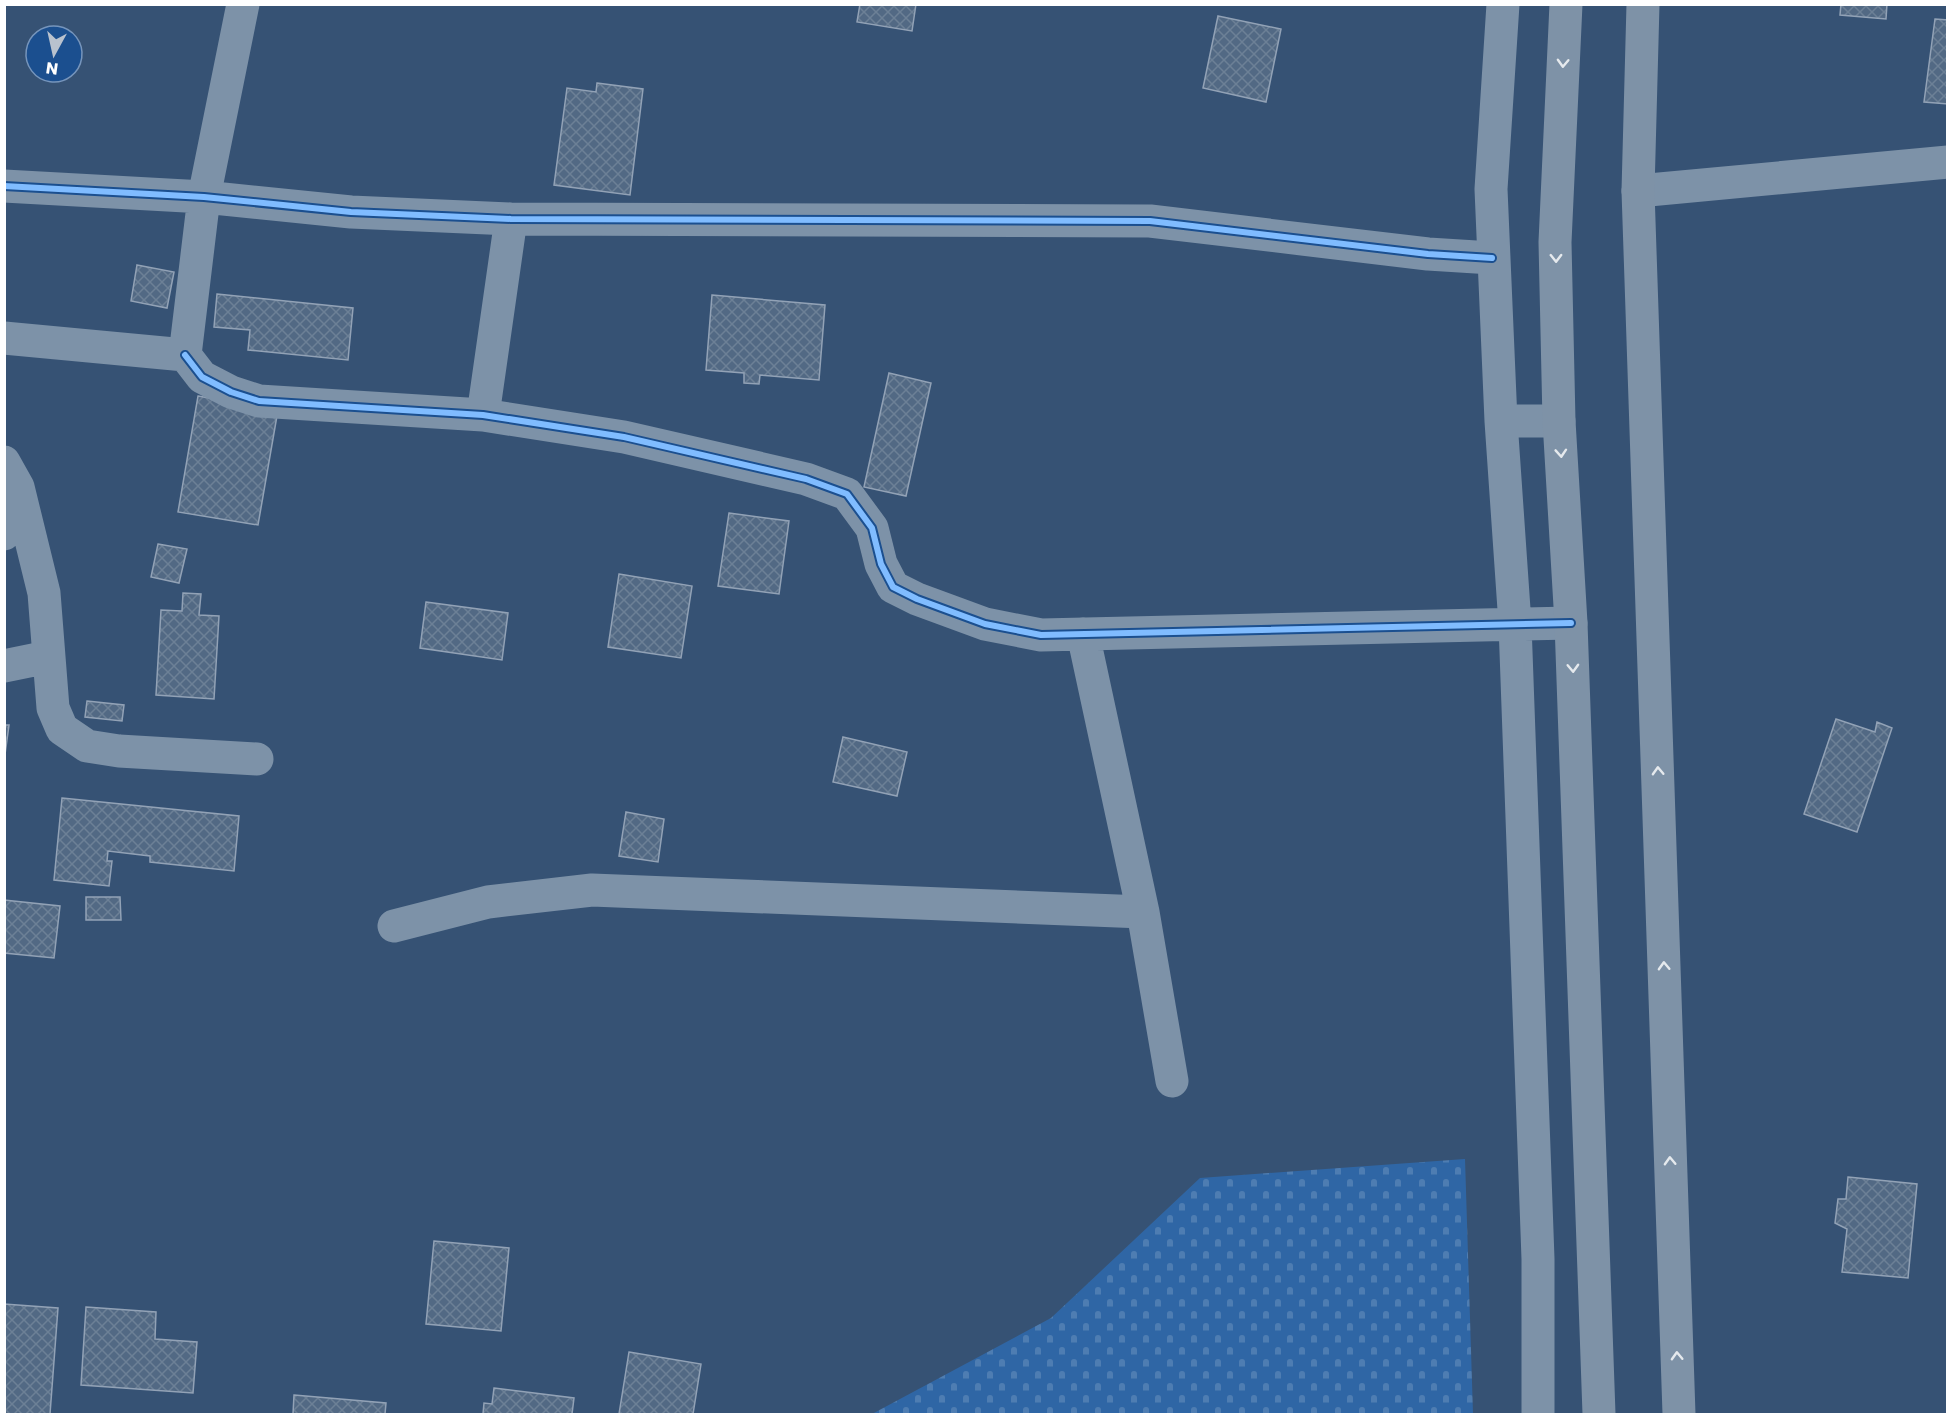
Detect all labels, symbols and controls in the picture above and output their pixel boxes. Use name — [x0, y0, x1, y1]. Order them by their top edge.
north arrow — [24, 24, 84, 84]
text: N — [44, 56, 60, 81]
one-way arrow — [1556, 58, 1569, 67]
one-way arrow — [1550, 253, 1562, 262]
one-way arrow — [1554, 448, 1567, 457]
one-way arrow — [1566, 664, 1579, 673]
one-way arrow — [1652, 767, 1664, 776]
one-way arrow — [1658, 962, 1671, 971]
one-way arrow — [1664, 1157, 1677, 1166]
one-way arrow — [1670, 1352, 1683, 1361]

